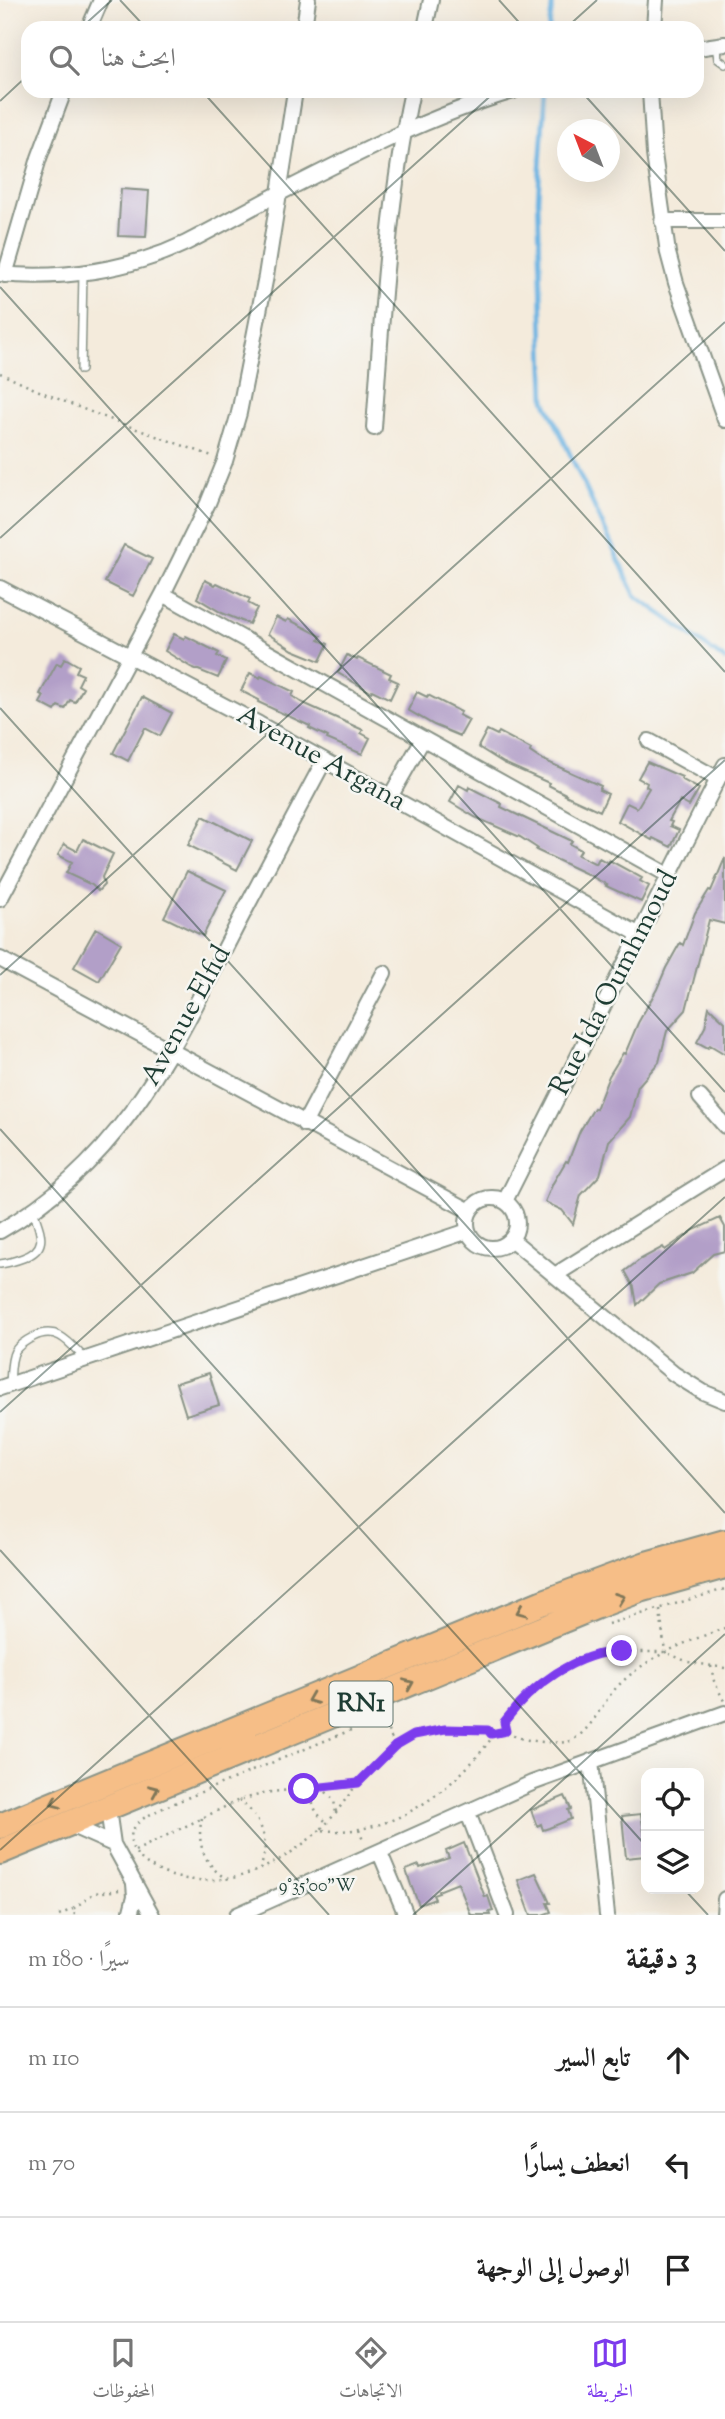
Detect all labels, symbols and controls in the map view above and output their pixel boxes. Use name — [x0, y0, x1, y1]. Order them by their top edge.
search box — [21, 21, 704, 98]
icon: search — [45, 41, 83, 79]
text: ابحث هنا — [101, 41, 176, 78]
north arrow — [557, 119, 620, 182]
street label: Avenue Argana — [229, 696, 413, 822]
street label: Rue Ida Oumhmoud — [541, 863, 689, 1103]
street label: Avenue Elfid — [132, 938, 242, 1094]
one-way arrow — [613, 1592, 625, 1606]
one-way arrow — [516, 1603, 529, 1617]
route end — [606, 1635, 637, 1666]
one-way arrow — [402, 1678, 415, 1692]
road number: RN1 — [330, 1681, 392, 1726]
one-way arrow — [306, 1690, 318, 1704]
map controls — [641, 1768, 704, 1894]
button: locate — [641, 1768, 704, 1831]
route start — [288, 1773, 319, 1804]
one-way arrow — [147, 1784, 159, 1798]
one-way arrow — [50, 1794, 62, 1808]
button: layers — [641, 1831, 704, 1894]
text: 9°35'00"W — [279, 1874, 355, 1900]
text: 3 دقيقة — [626, 1939, 697, 1982]
text: سيرًا · 180 m — [28, 1944, 130, 1977]
text: تابع السير — [557, 2041, 630, 2078]
icon: ahead — [659, 2041, 697, 2079]
text: 110 m — [28, 2043, 80, 2076]
text: انعطف يسارًا — [523, 2146, 630, 2183]
icon: left — [659, 2146, 697, 2184]
text: 70 m — [28, 2148, 75, 2181]
text: الوصول إلى الوجهة — [476, 2251, 630, 2288]
icon: arrive — [659, 2251, 697, 2289]
tab: المحفوظات — [92, 2334, 155, 2409]
tab: الاتجاهات — [339, 2334, 402, 2409]
tab: الخريطة — [587, 2334, 633, 2409]

